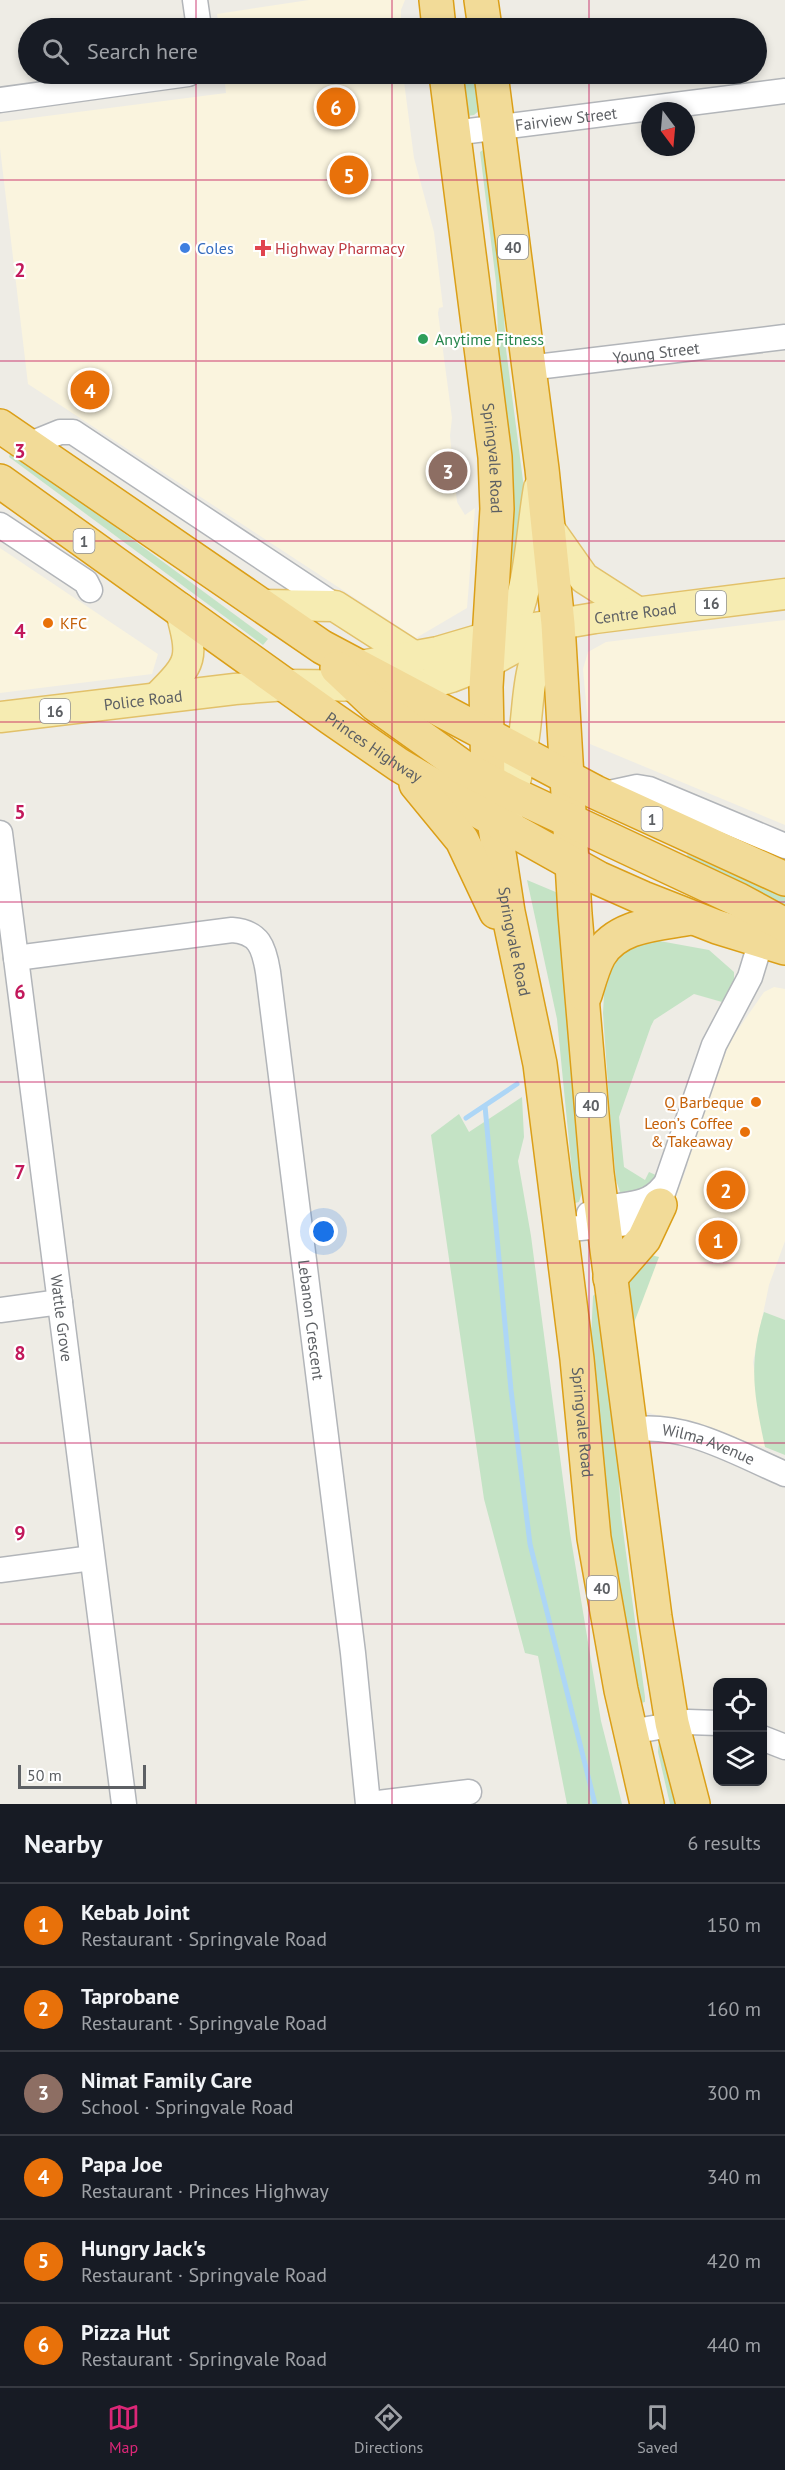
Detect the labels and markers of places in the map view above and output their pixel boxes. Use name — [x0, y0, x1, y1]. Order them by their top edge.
pin: 6 — [316, 84, 356, 130]
pin: 5 — [330, 152, 368, 198]
place label: Coles — [197, 238, 234, 258]
place label: Highway Pharmacy — [275, 238, 405, 258]
marker: Coles — [178, 241, 192, 255]
marker: Highway Pharmacy — [256, 241, 270, 255]
place label: Anytime Fitness — [435, 329, 544, 349]
marker: Anytime Fitness — [416, 332, 430, 346]
pin: 4 — [70, 368, 110, 412]
pin: 3 — [428, 448, 468, 494]
place label: KFC — [60, 613, 87, 633]
marker: KFC — [41, 616, 55, 630]
place label: Q Barbeque — [664, 1092, 744, 1112]
marker: Q Barbeque — [749, 1095, 763, 1109]
place label: Leon’s Coffee & Takeaway — [644, 1113, 734, 1151]
marker: Leon’s Coffee & Takeaway — [738, 1125, 752, 1139]
pin: 2 — [706, 1168, 746, 1212]
pin: 1 — [698, 1218, 738, 1262]

